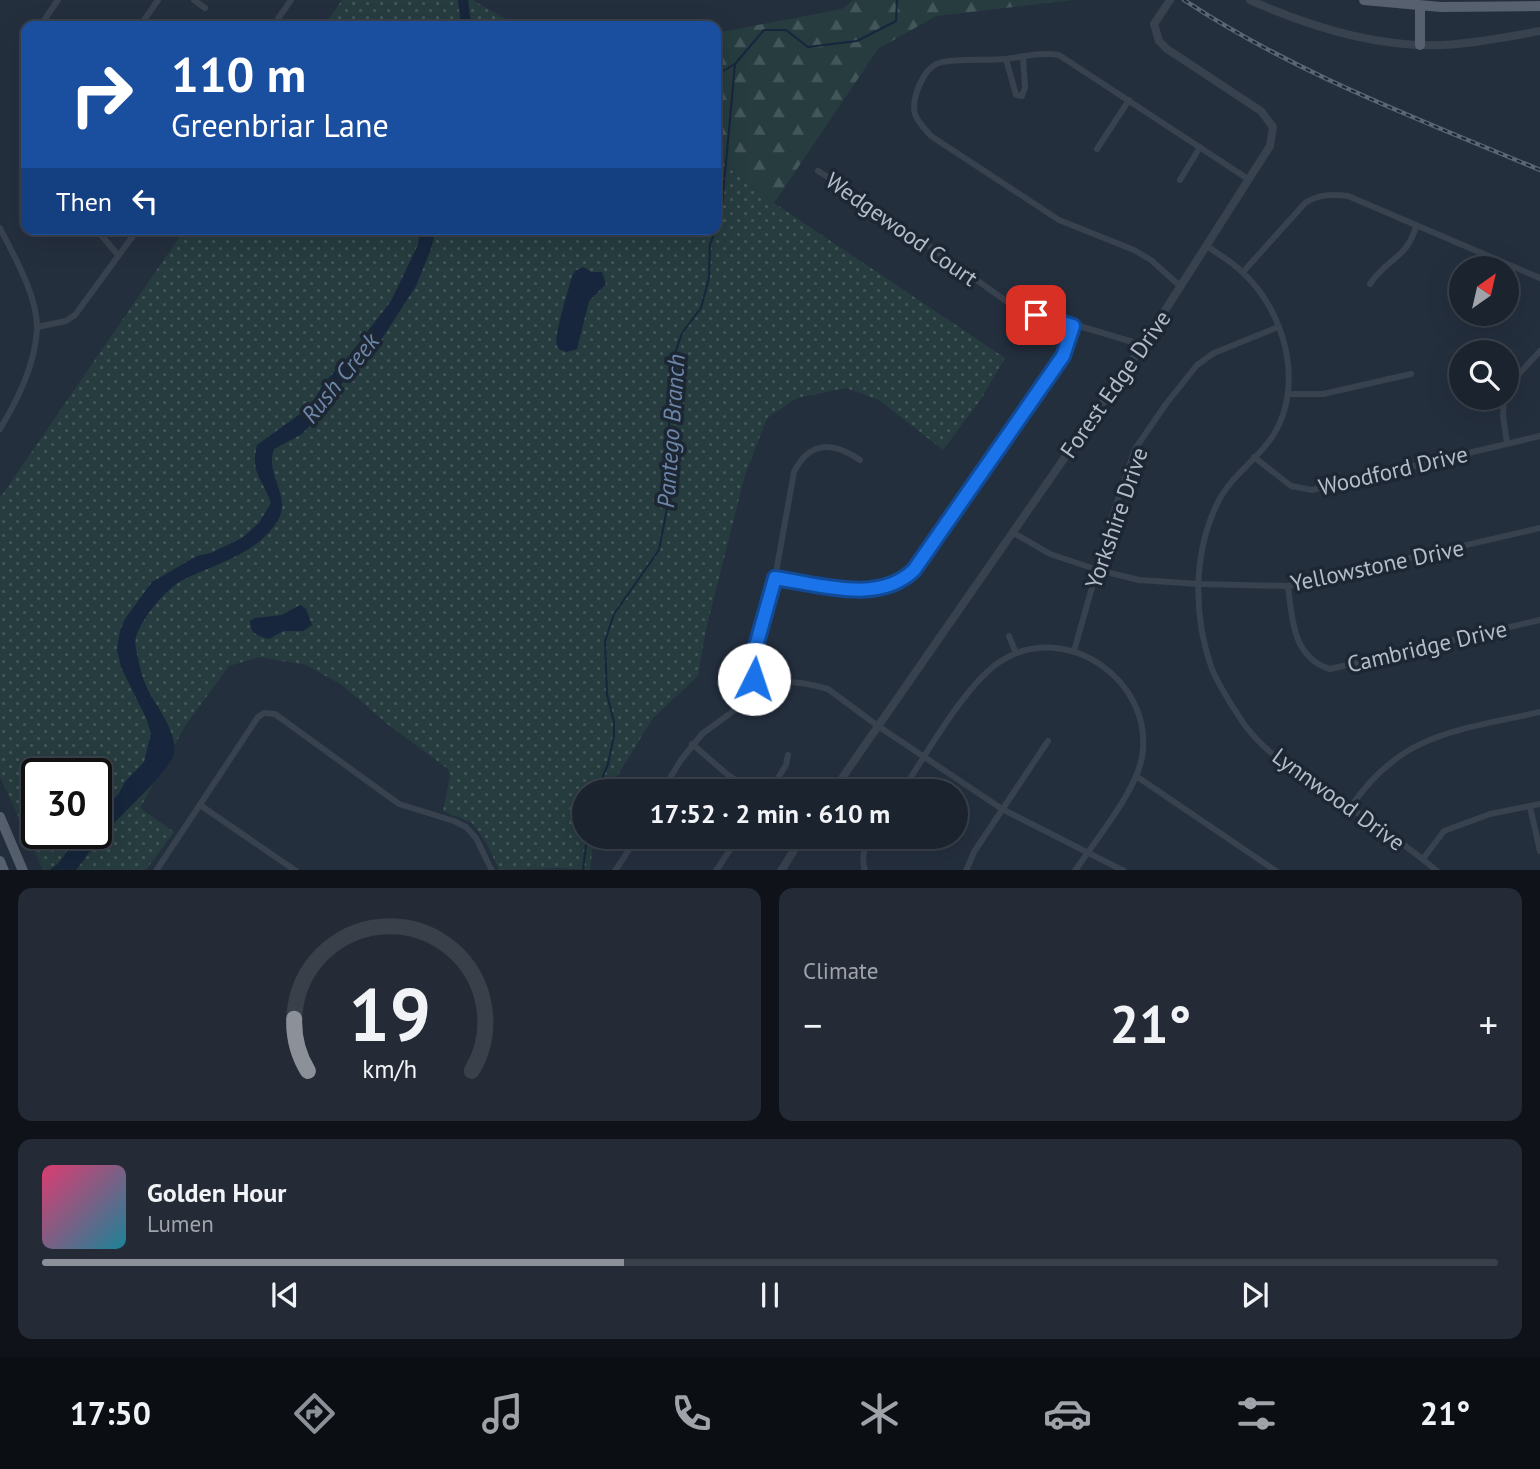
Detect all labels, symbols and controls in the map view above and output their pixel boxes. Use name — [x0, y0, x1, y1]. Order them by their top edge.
text: 110 m — [171, 42, 306, 106]
icon: right — [56, 49, 147, 140]
text: Greenbriar Lane — [171, 104, 389, 146]
street label: Wedgewood Court — [820, 166, 984, 292]
icon: left — [126, 182, 164, 220]
text: Then — [56, 185, 112, 218]
north arrow — [1449, 256, 1519, 326]
map controls — [1449, 256, 1519, 410]
pin — [1006, 285, 1066, 345]
icon: arrive — [1017, 296, 1055, 334]
street label: Forest Edge Drive — [1053, 305, 1177, 463]
water label: Rush Creek — [294, 326, 387, 429]
button: search — [1449, 340, 1519, 410]
water label: Pantego Branch — [650, 353, 692, 509]
street label: Woodford Drive — [1315, 439, 1471, 501]
street label: Yorkshire Drive — [1078, 443, 1154, 593]
street label: Yellowstone Drive — [1288, 532, 1466, 598]
street label: Cambridge Drive — [1344, 614, 1510, 678]
position arrow — [717, 642, 791, 716]
street label: Lynnwood Drive — [1267, 741, 1411, 857]
speed limit sign: 30 — [21, 758, 112, 849]
text: 17:52 · 2 min · 610 m — [650, 797, 890, 830]
text: Climate — [803, 956, 878, 985]
text: 19 — [348, 967, 431, 1061]
text: 21° — [1110, 990, 1191, 1057]
text: − — [803, 1000, 822, 1049]
text: + — [1479, 1000, 1498, 1049]
text: km/h — [362, 1052, 417, 1084]
text: Golden Hour — [147, 1176, 286, 1209]
text: Lumen — [147, 1209, 214, 1238]
icon: previous — [266, 1276, 304, 1314]
icon: pause — [751, 1276, 789, 1314]
icon: next — [1236, 1276, 1274, 1314]
icon: directions — [290, 1389, 339, 1438]
icon: music — [478, 1389, 527, 1438]
icon: phone — [667, 1389, 716, 1438]
icon: climate — [855, 1389, 904, 1438]
icon: car — [1043, 1389, 1092, 1438]
icon: filters — [1232, 1389, 1281, 1438]
text: 17:50 — [70, 1392, 151, 1434]
text: 21° — [1420, 1392, 1470, 1434]

